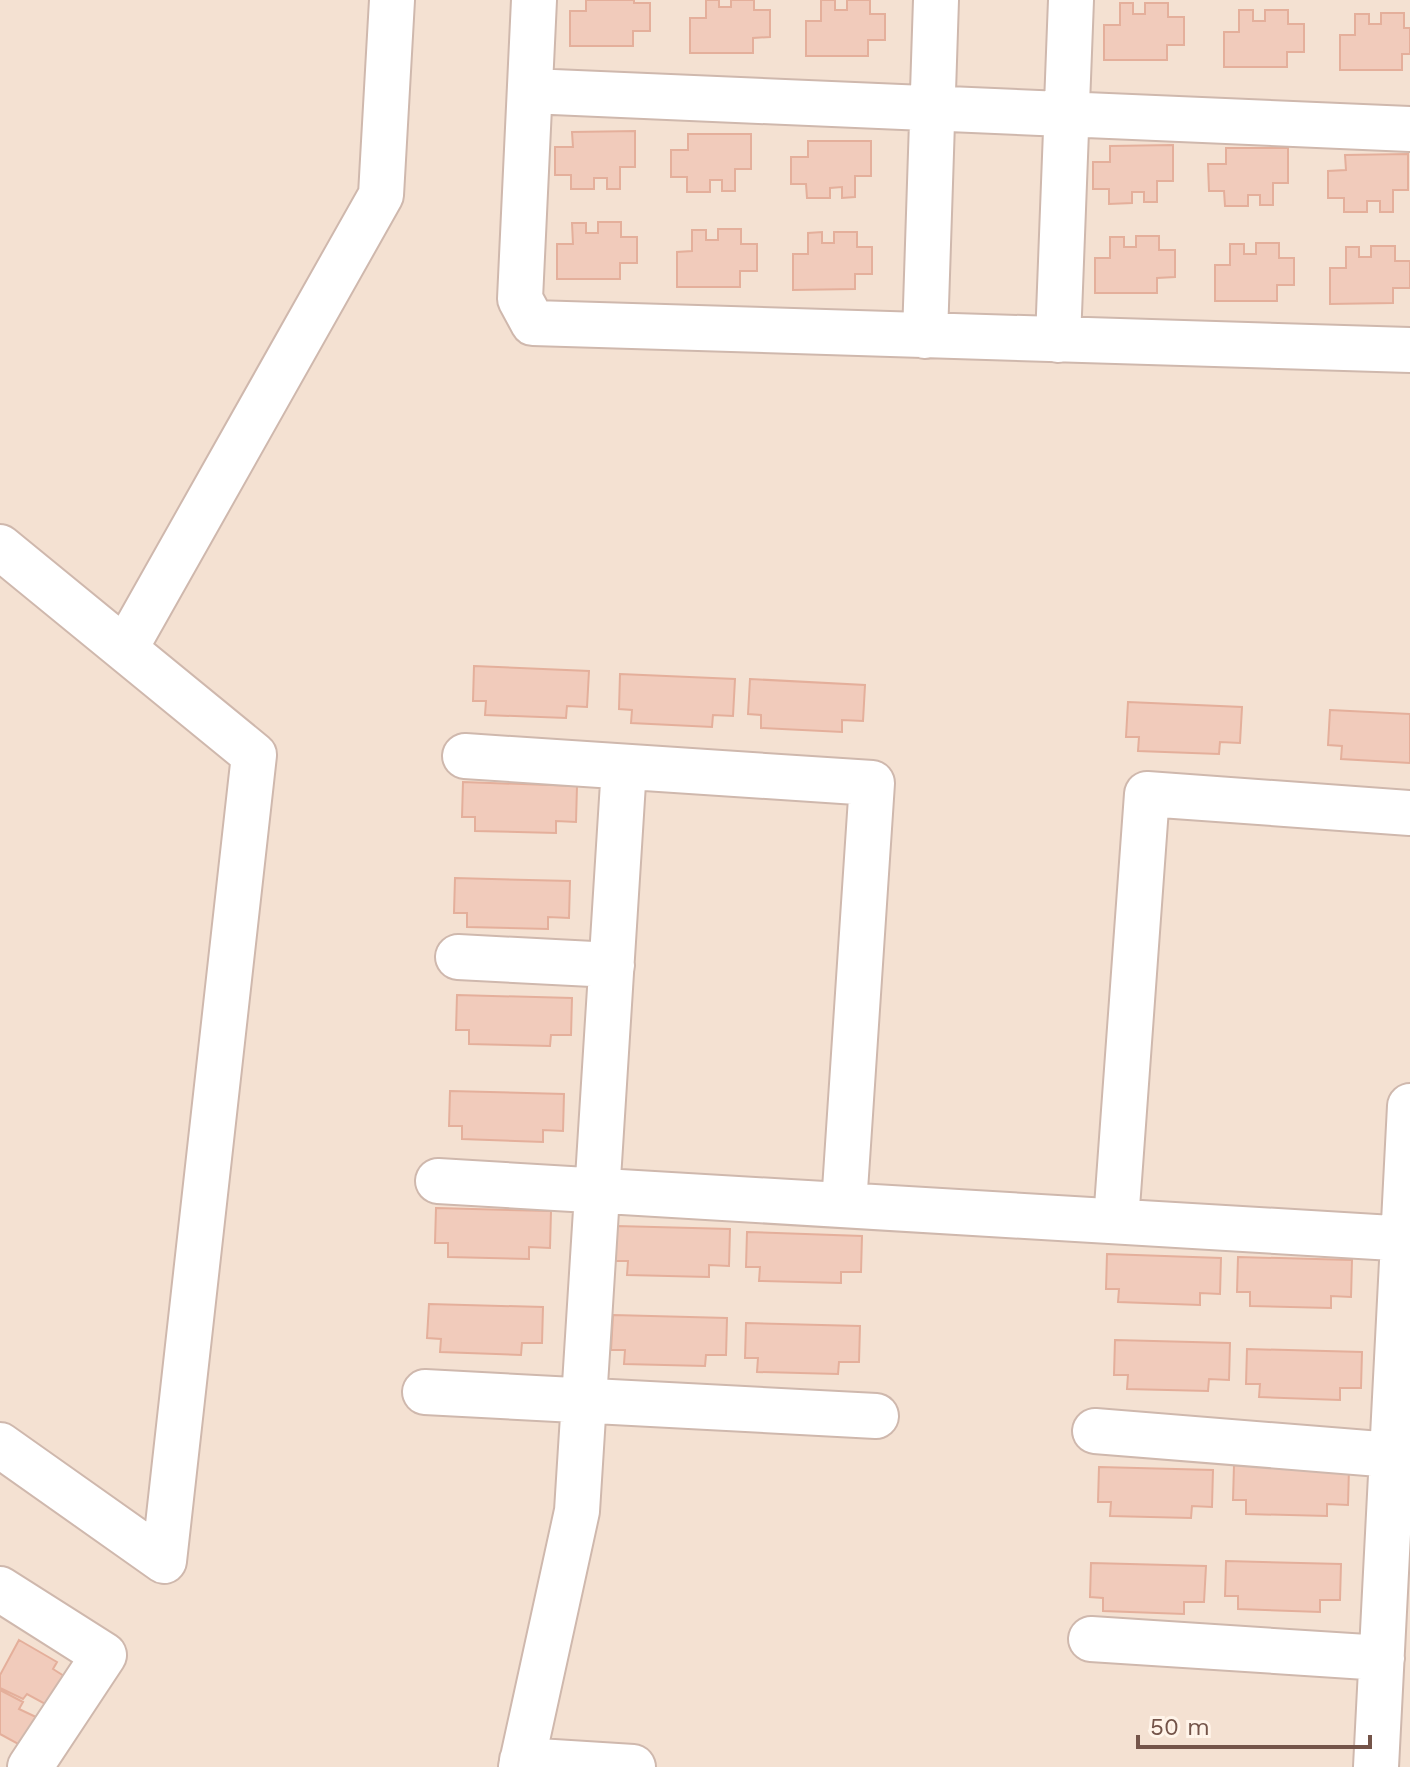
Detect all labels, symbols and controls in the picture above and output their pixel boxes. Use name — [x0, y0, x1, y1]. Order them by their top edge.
scale bar — [1138, 1699, 1370, 1749]
text: 50 m — [1150, 1713, 1210, 1741]

